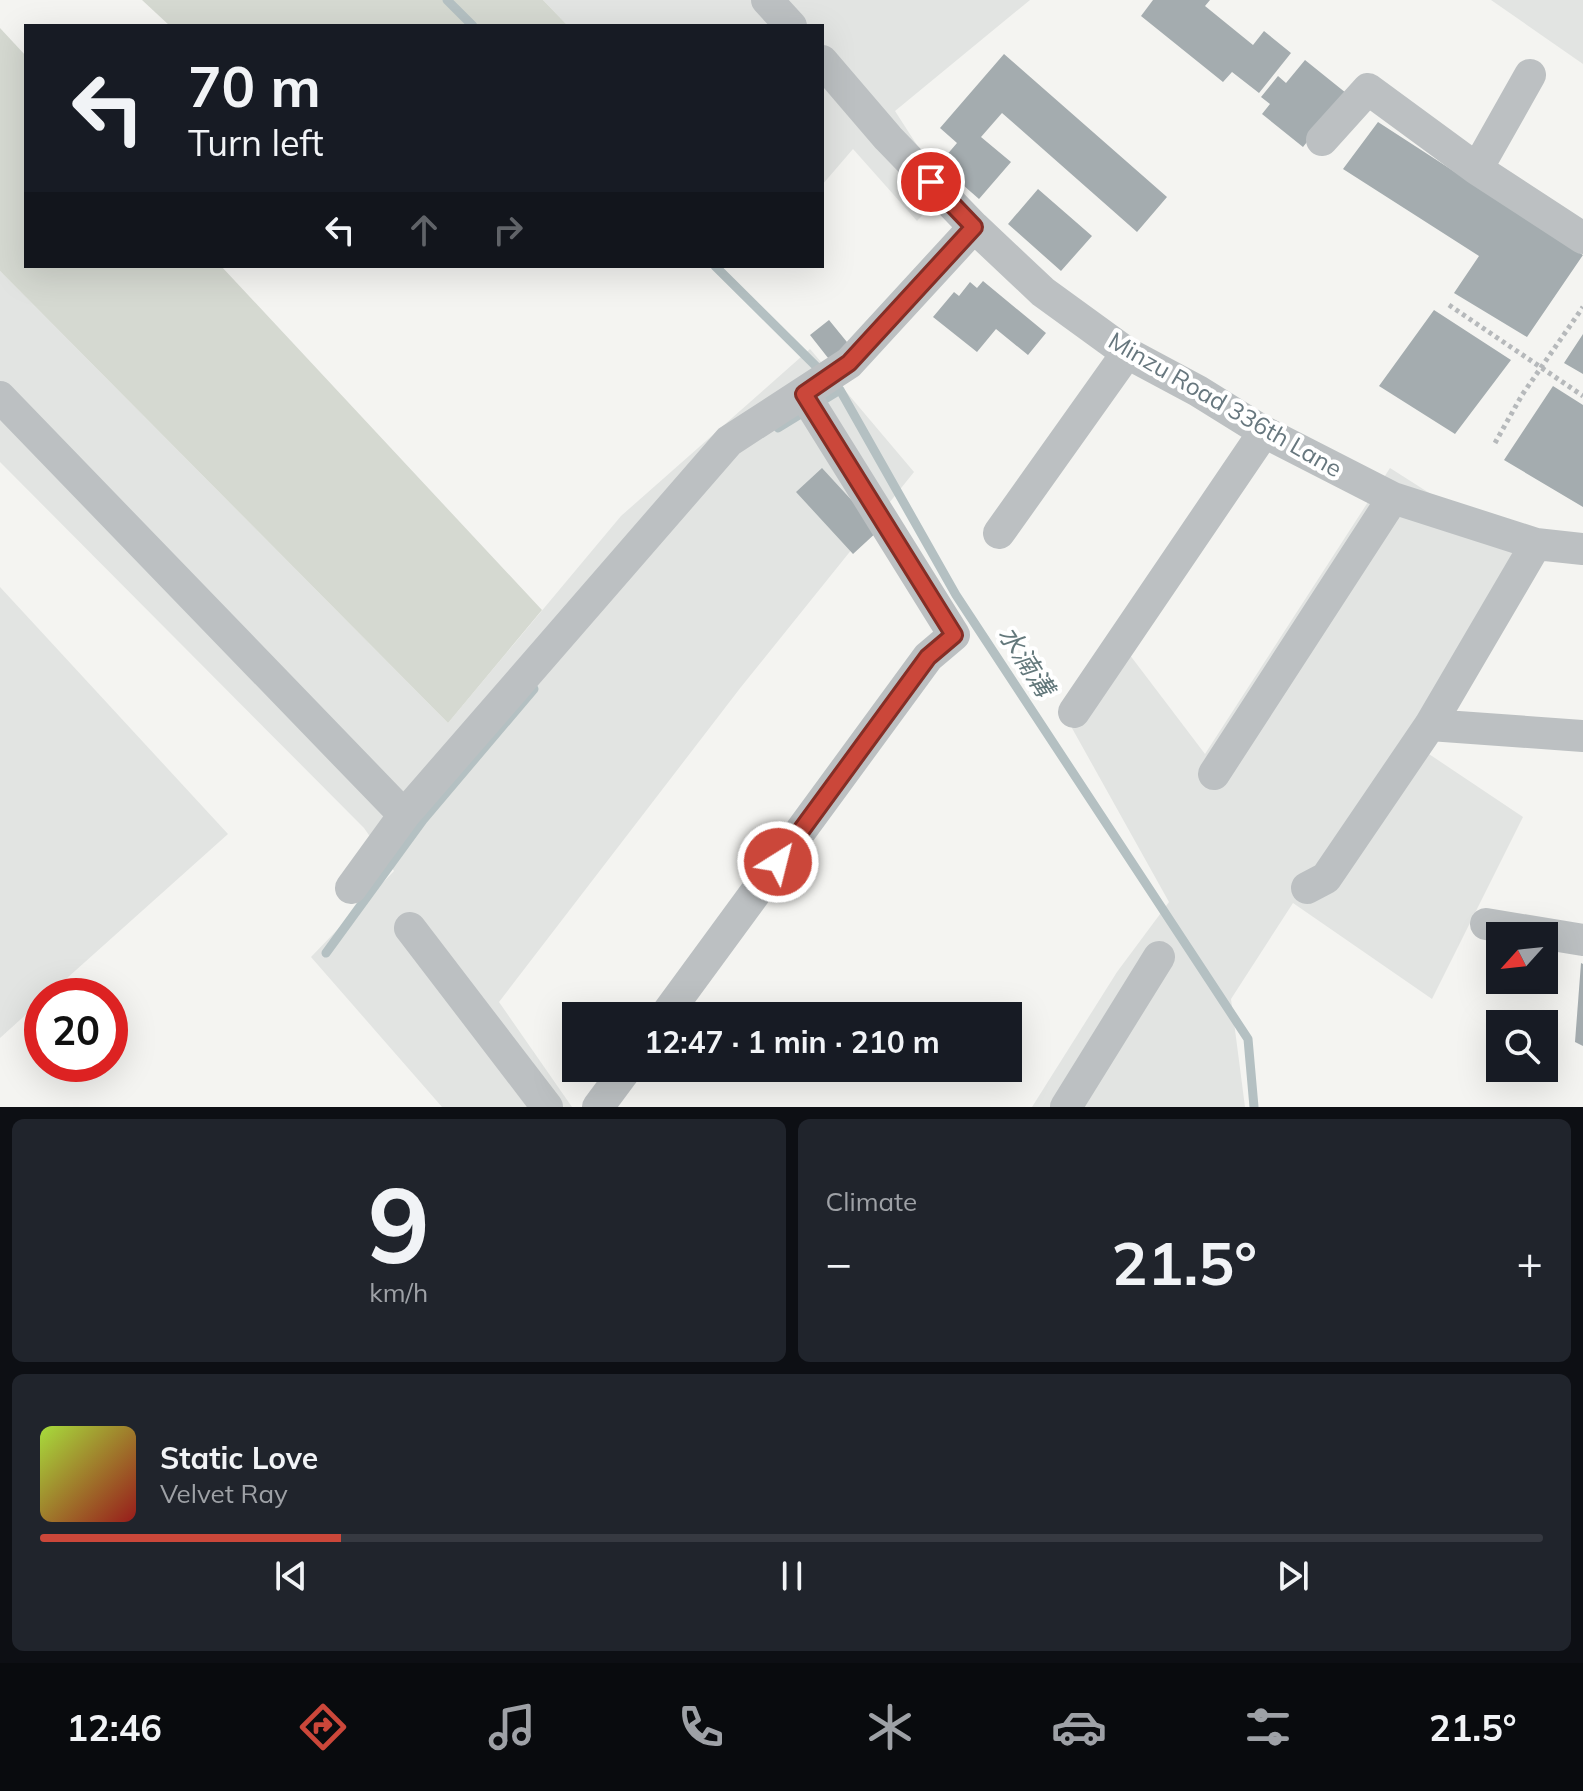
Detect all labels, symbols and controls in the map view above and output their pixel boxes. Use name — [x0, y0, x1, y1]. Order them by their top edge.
text: 70 m — [188, 51, 321, 121]
icon: left — [56, 56, 160, 160]
text: Turn left — [188, 120, 324, 165]
pin — [897, 148, 965, 216]
icon: arrive — [909, 160, 953, 204]
icon: left — [318, 208, 362, 252]
icon: ahead — [402, 208, 446, 252]
icon: right — [486, 208, 530, 252]
street label: Minzu Road 336th Lane — [1103, 325, 1348, 483]
water label: 水湳溝 — [991, 619, 1064, 706]
position arrow — [736, 820, 820, 904]
north arrow — [1486, 922, 1558, 994]
map controls — [1486, 922, 1558, 1082]
speed limit sign: 20 — [24, 978, 128, 1082]
button: search — [1486, 1010, 1558, 1082]
text: 12:47 · 1 min · 210 m — [644, 1023, 940, 1061]
text: 9 — [368, 1158, 430, 1289]
text: Climate — [826, 1185, 917, 1218]
text: 21.5° — [1111, 1225, 1257, 1300]
text: − — [826, 1235, 852, 1290]
text: + — [1517, 1235, 1543, 1290]
text: km/h — [369, 1276, 428, 1309]
text: Static Love — [160, 1439, 318, 1477]
text: Velvet Ray — [160, 1477, 288, 1510]
icon: previous — [269, 1554, 313, 1598]
icon: pause — [770, 1554, 814, 1598]
icon: next — [1271, 1554, 1315, 1598]
icon: directions — [295, 1699, 351, 1755]
icon: music — [484, 1699, 540, 1755]
icon: phone — [673, 1699, 729, 1755]
icon: climate — [862, 1699, 918, 1755]
icon: car — [1051, 1699, 1107, 1755]
icon: filters — [1240, 1699, 1296, 1755]
text: 12:46 — [67, 1705, 162, 1750]
text: 21.5° — [1429, 1705, 1516, 1750]

